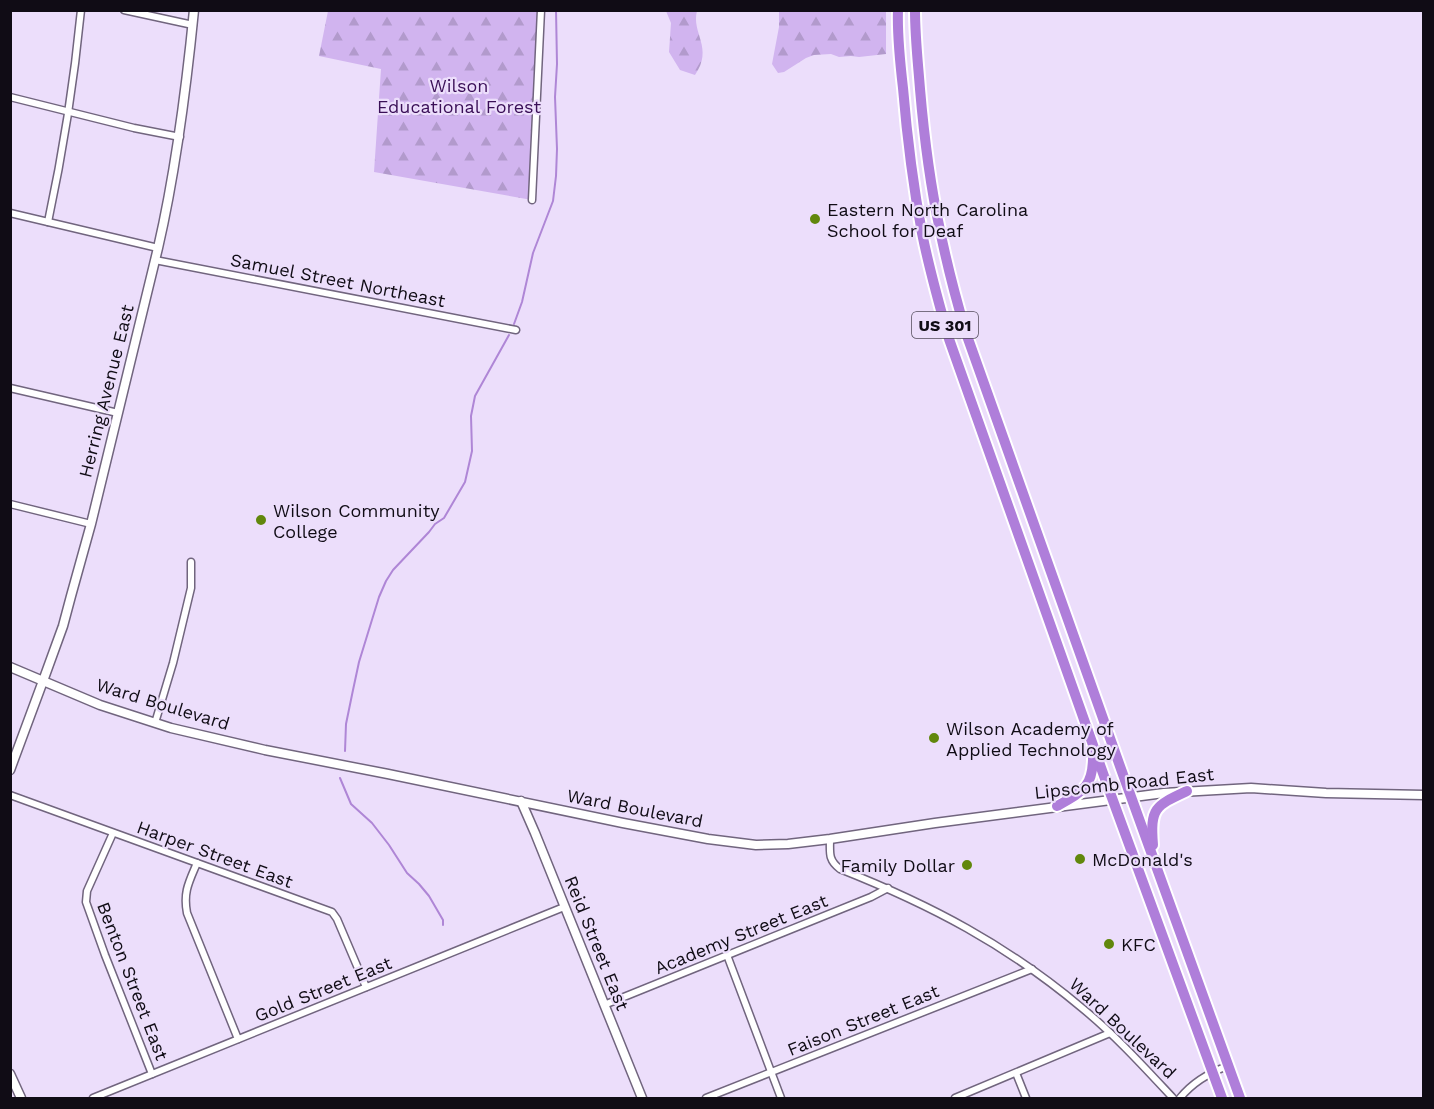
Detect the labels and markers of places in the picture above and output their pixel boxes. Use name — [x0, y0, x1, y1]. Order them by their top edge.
place label: Eastern North Carolina School for Deaf — [827, 199, 1028, 241]
marker: Eastern North Carolina School for Deaf — [808, 212, 822, 226]
place label: Wilson Community College — [273, 500, 440, 542]
marker: Wilson Community College — [254, 513, 268, 527]
place label: Wilson Academy of Applied Technology — [946, 718, 1116, 760]
marker: Wilson Academy of Applied Technology — [927, 731, 941, 745]
place label: McDonald's — [1092, 849, 1193, 870]
marker: McDonald's — [1073, 852, 1087, 866]
place label: Family Dollar — [840, 855, 955, 876]
marker: Family Dollar — [960, 858, 974, 872]
place label: KFC — [1121, 934, 1156, 955]
marker: KFC — [1102, 937, 1116, 951]

